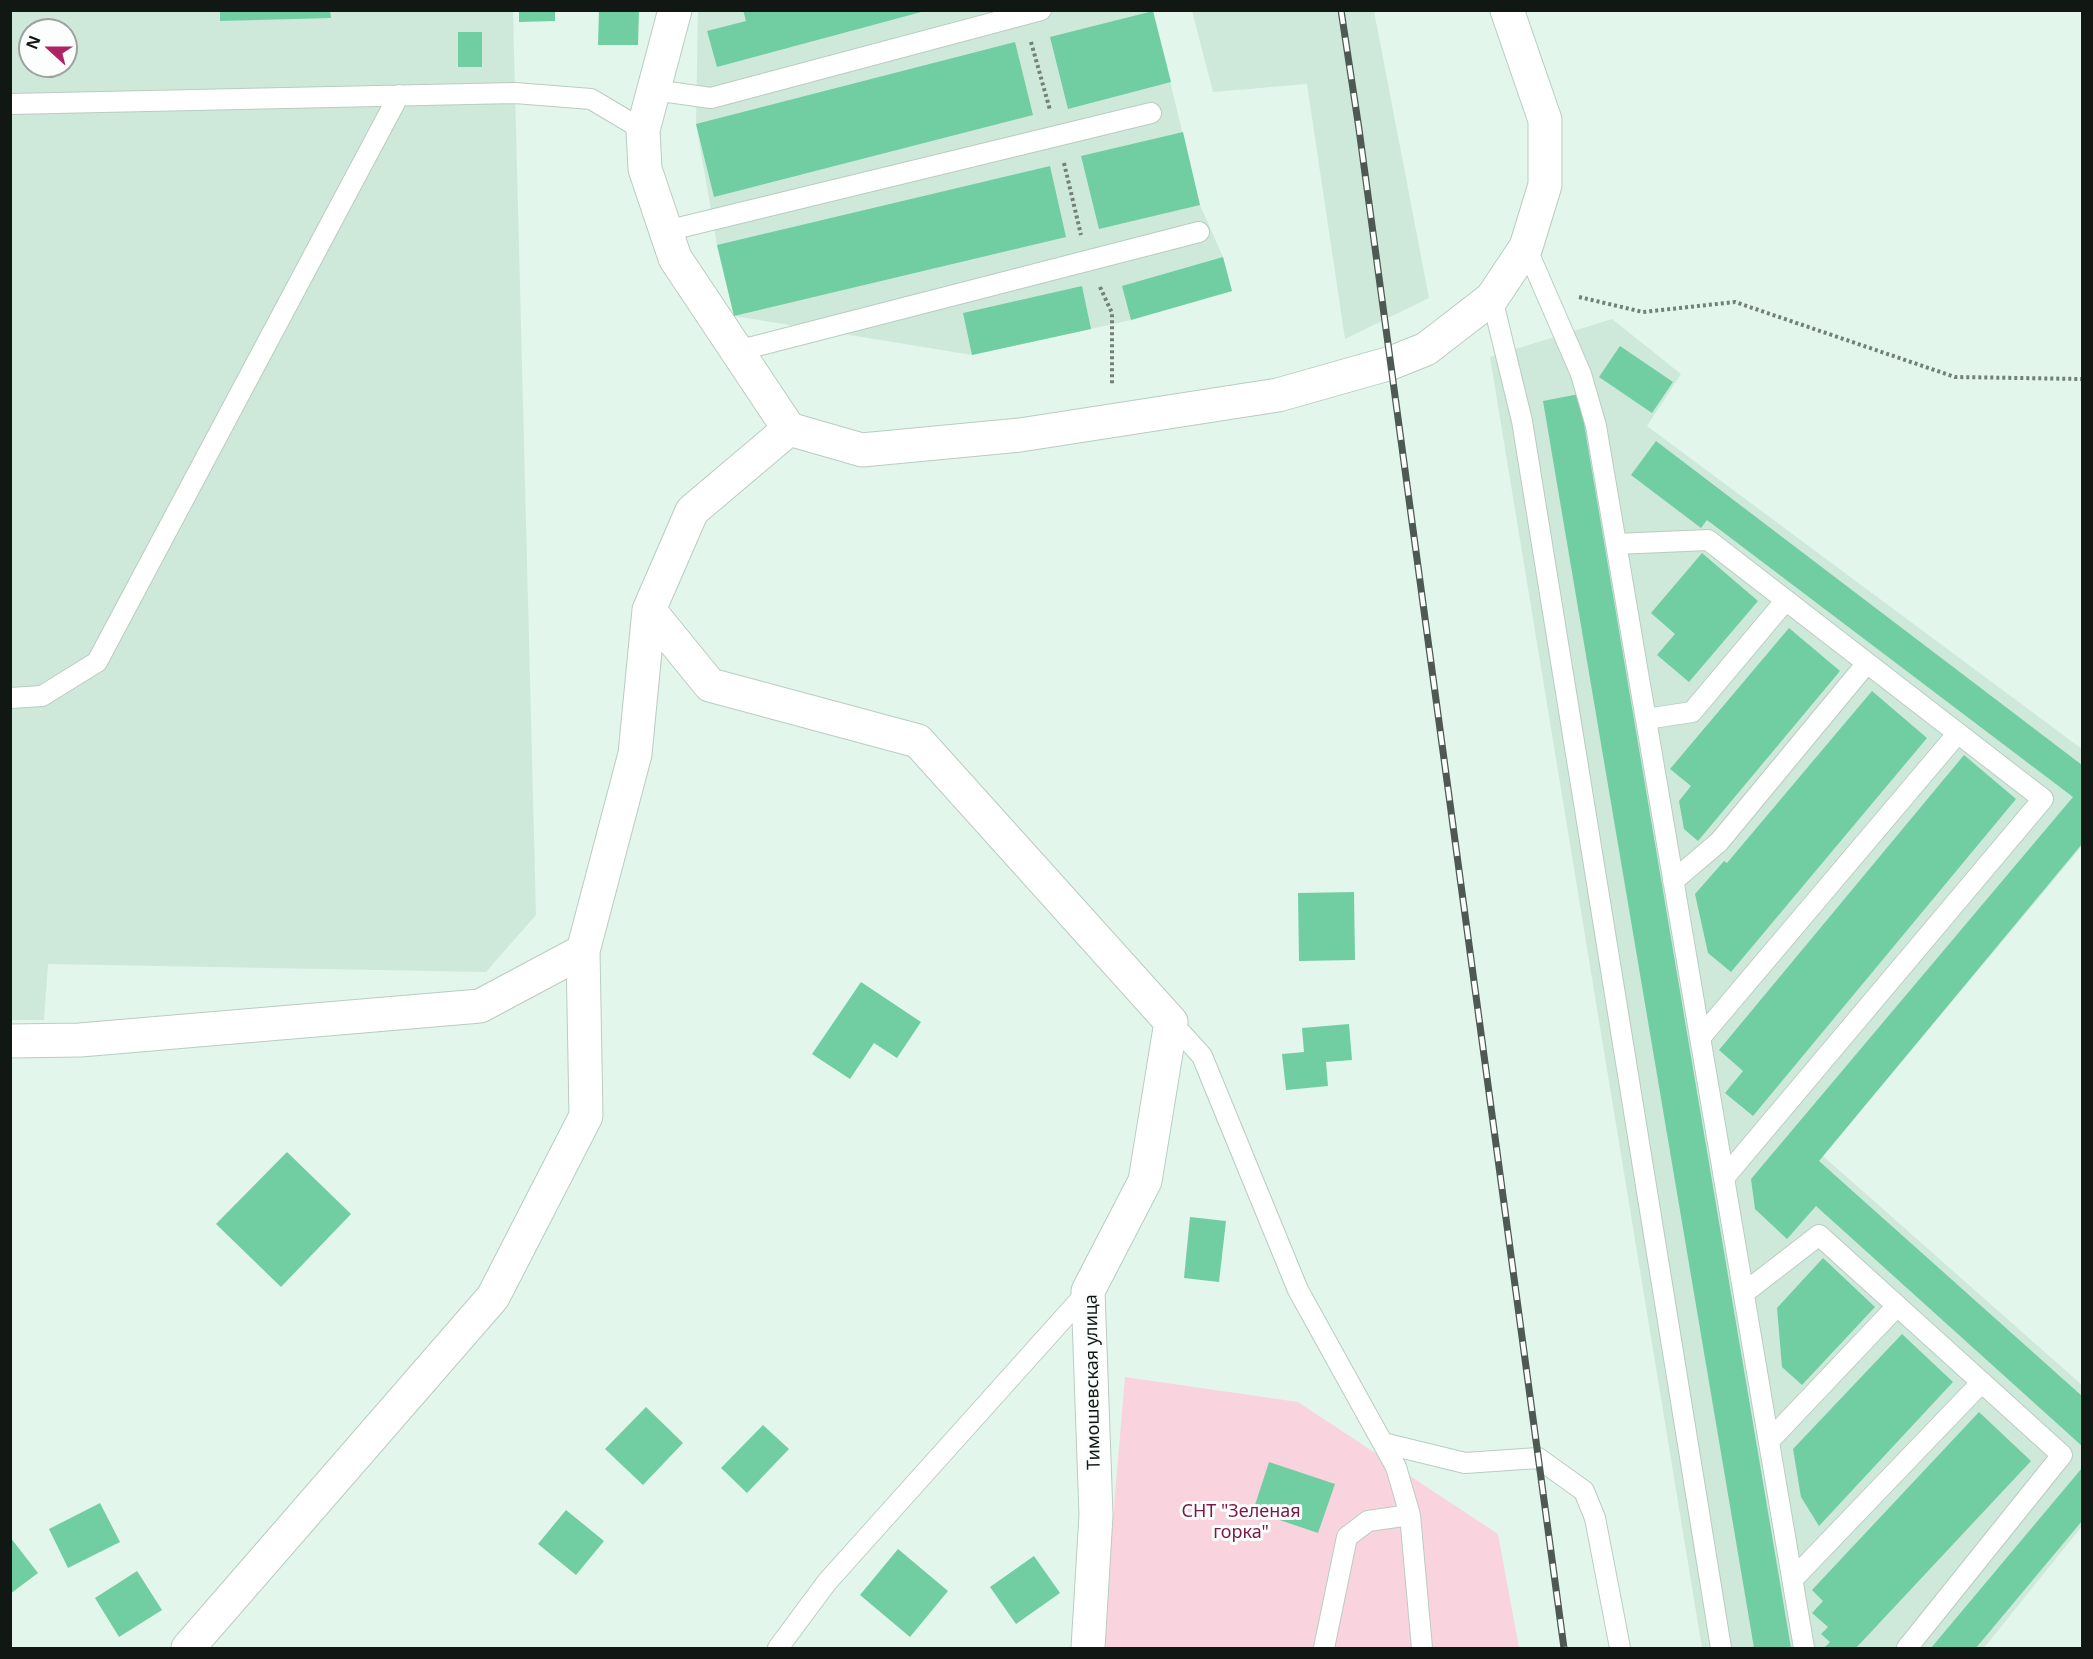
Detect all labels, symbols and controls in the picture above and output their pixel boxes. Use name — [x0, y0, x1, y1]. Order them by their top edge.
north arrow — [18, 18, 78, 78]
text: N — [20, 32, 46, 52]
street label: Тимошевская улица — [1081, 1294, 1105, 1470]
park label: СНТ "Зеленая горка" — [1181, 1501, 1301, 1544]

